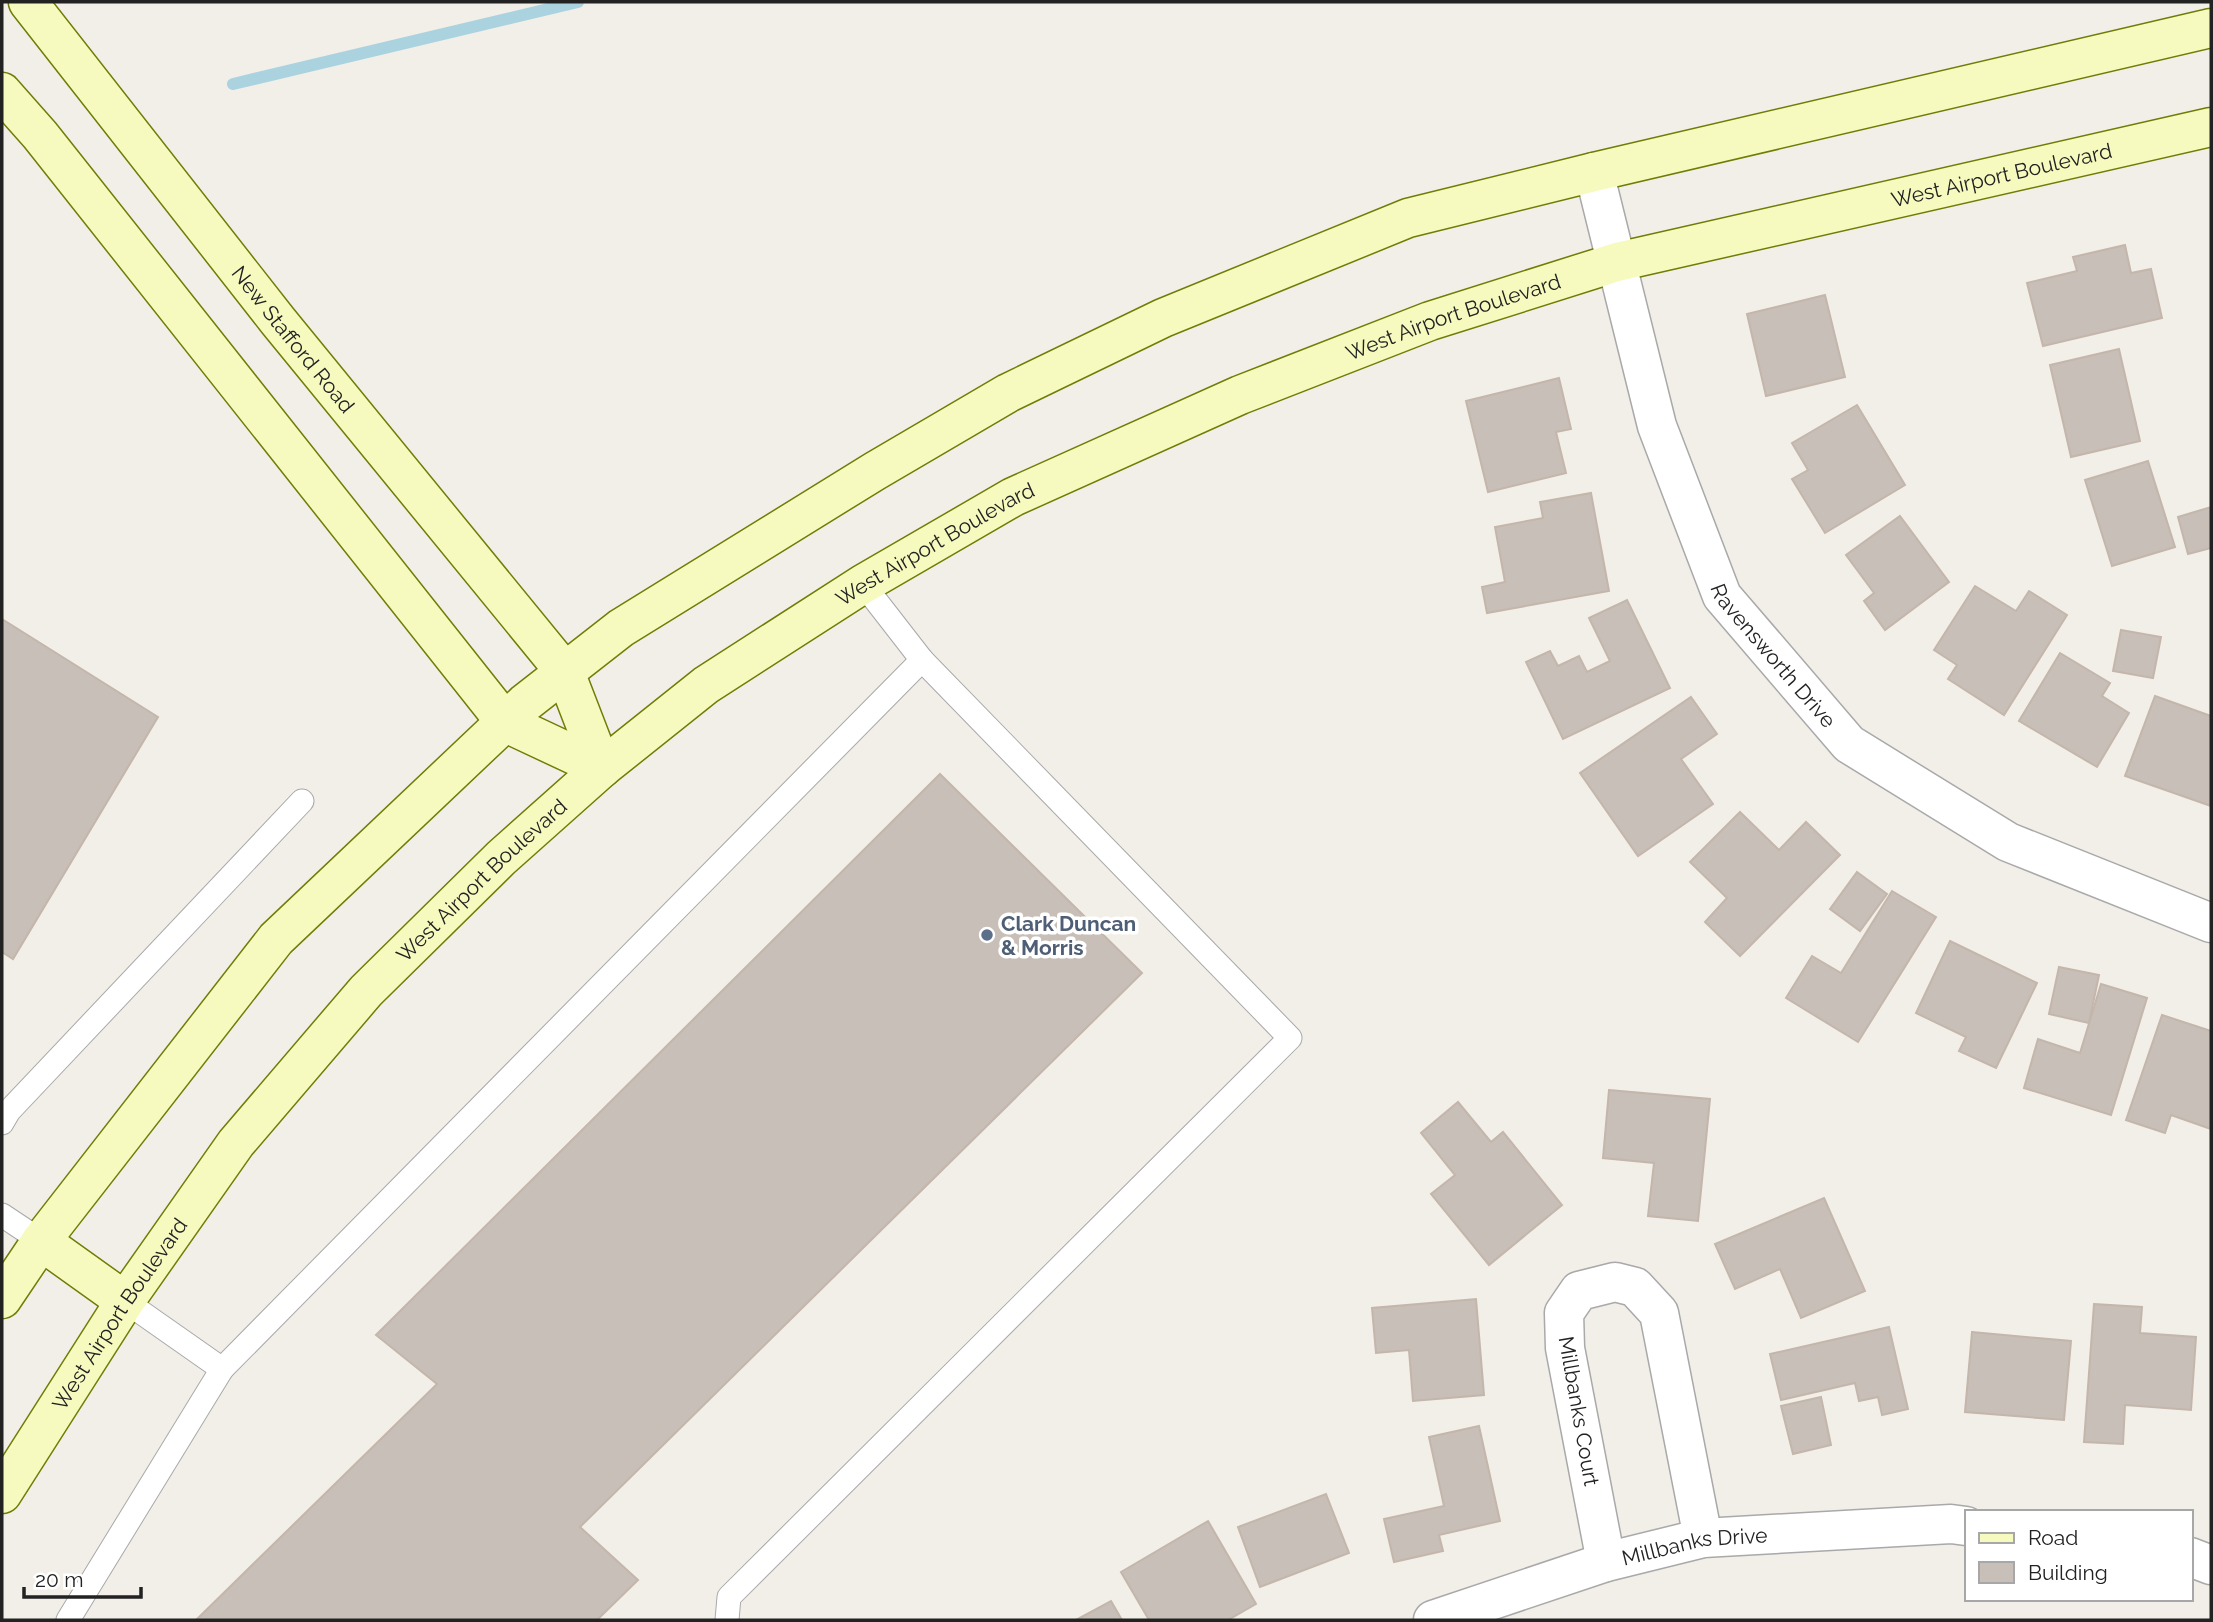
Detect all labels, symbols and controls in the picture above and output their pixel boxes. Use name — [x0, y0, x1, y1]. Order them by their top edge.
street label: West Airport Boulevard — [1889, 137, 2114, 212]
street label: New Stafford Road — [227, 261, 360, 417]
street label: West Airport Boulevard — [1342, 268, 1564, 365]
street label: West Airport Boulevard — [831, 477, 1038, 611]
street label: Ravensworth Drive — [1706, 580, 1842, 732]
street label: West Airport Boulevard — [391, 793, 571, 967]
place label: Clark Duncan & Morris — [1001, 911, 1136, 960]
marker: Clark Duncan & Morris — [979, 927, 995, 943]
street label: West Airport Boulevard — [46, 1213, 192, 1414]
street label: Millbanks Court — [1554, 1334, 1604, 1488]
legend — [1965, 1510, 2192, 1601]
street label: Millbanks Drive — [1619, 1522, 1768, 1570]
text: Road — [2028, 1525, 2078, 1550]
scale bar — [24, 1556, 142, 1600]
text: Building — [2028, 1560, 2108, 1585]
text: 20 m — [35, 1567, 83, 1592]

